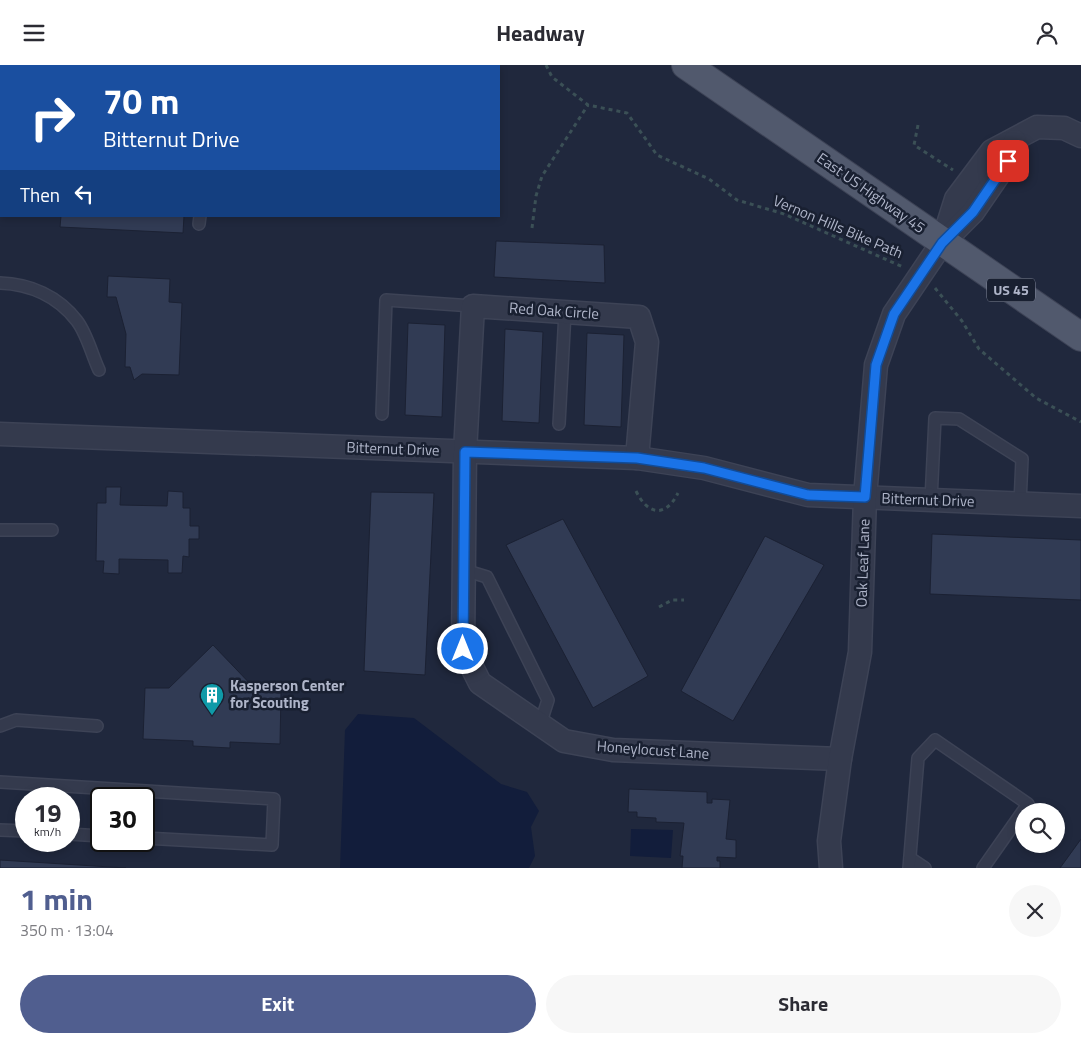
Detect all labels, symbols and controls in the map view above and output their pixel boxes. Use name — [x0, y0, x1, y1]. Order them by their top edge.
text: Headway — [496, 16, 585, 50]
icon: menu — [20, 19, 48, 47]
icon: person — [1033, 19, 1061, 47]
text: 70 m — [103, 74, 179, 128]
icon: right — [20, 85, 85, 150]
text: Bitternut Drive — [103, 122, 240, 156]
pin — [987, 140, 1029, 182]
street label: East US Highway 45 — [812, 147, 930, 239]
icon: arrive — [994, 147, 1022, 175]
text: Then — [20, 180, 60, 209]
icon: left — [70, 180, 98, 208]
street label: Vernon Hills Bike Path — [770, 189, 907, 264]
road number: US 45 — [987, 279, 1035, 301]
street label: Red Oak Circle — [508, 296, 600, 325]
street label: Bitternut Drive — [346, 435, 440, 462]
street label: Bitternut Drive — [881, 486, 975, 513]
street label: Oak Leaf Lane — [849, 518, 876, 608]
position arrow — [436, 622, 488, 674]
place label: Kasperson Center for Scouting — [230, 674, 345, 714]
building icon: Kasperson Center for Scouting — [199, 682, 225, 716]
street label: Honeylocust Lane — [596, 734, 710, 765]
speed limit sign: 30 — [90, 787, 155, 852]
text: 19 — [33, 794, 62, 832]
map controls — [1015, 803, 1065, 853]
button: search — [1015, 803, 1065, 853]
text: km/h — [34, 822, 61, 841]
text: 1 min — [20, 876, 93, 922]
button: close — [1009, 885, 1061, 937]
text: 350 m · 13:04 — [20, 918, 114, 942]
button: Exit — [20, 975, 536, 1033]
button: Share — [546, 975, 1061, 1033]

